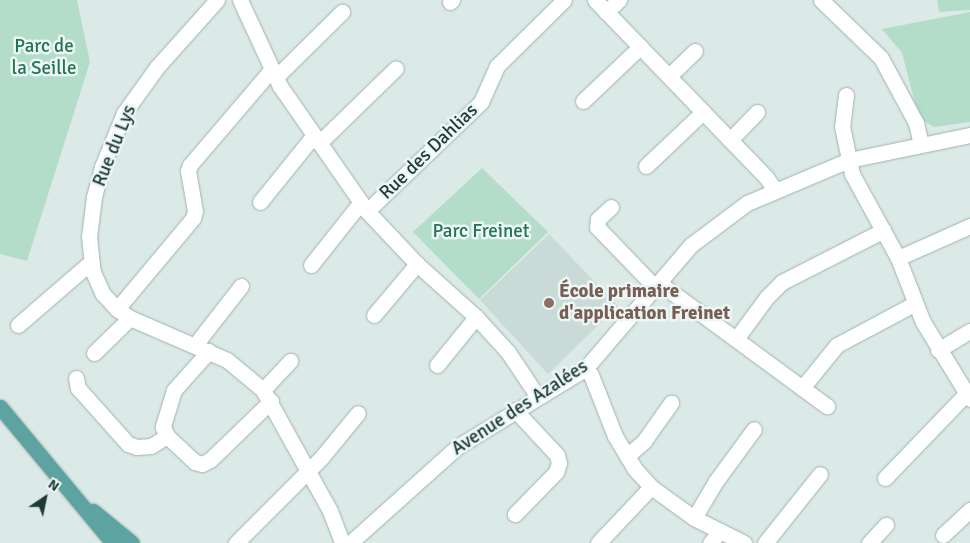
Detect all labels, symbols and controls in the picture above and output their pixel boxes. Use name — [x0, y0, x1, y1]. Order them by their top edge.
park label: Parc de la Seille — [12, 36, 76, 80]
street label: Rue des Dahlias — [375, 99, 483, 205]
street label: Rue du Lys — [88, 102, 142, 190]
park label: Parc Freinet — [432, 221, 530, 243]
place label: École primaire d'application Freinet — [559, 281, 730, 325]
marker: École primaire d'application Freinet — [543, 297, 555, 309]
street label: Avenue des Azalées — [447, 355, 593, 461]
north arrow — [20, 473, 70, 523]
text: N — [45, 475, 62, 495]

